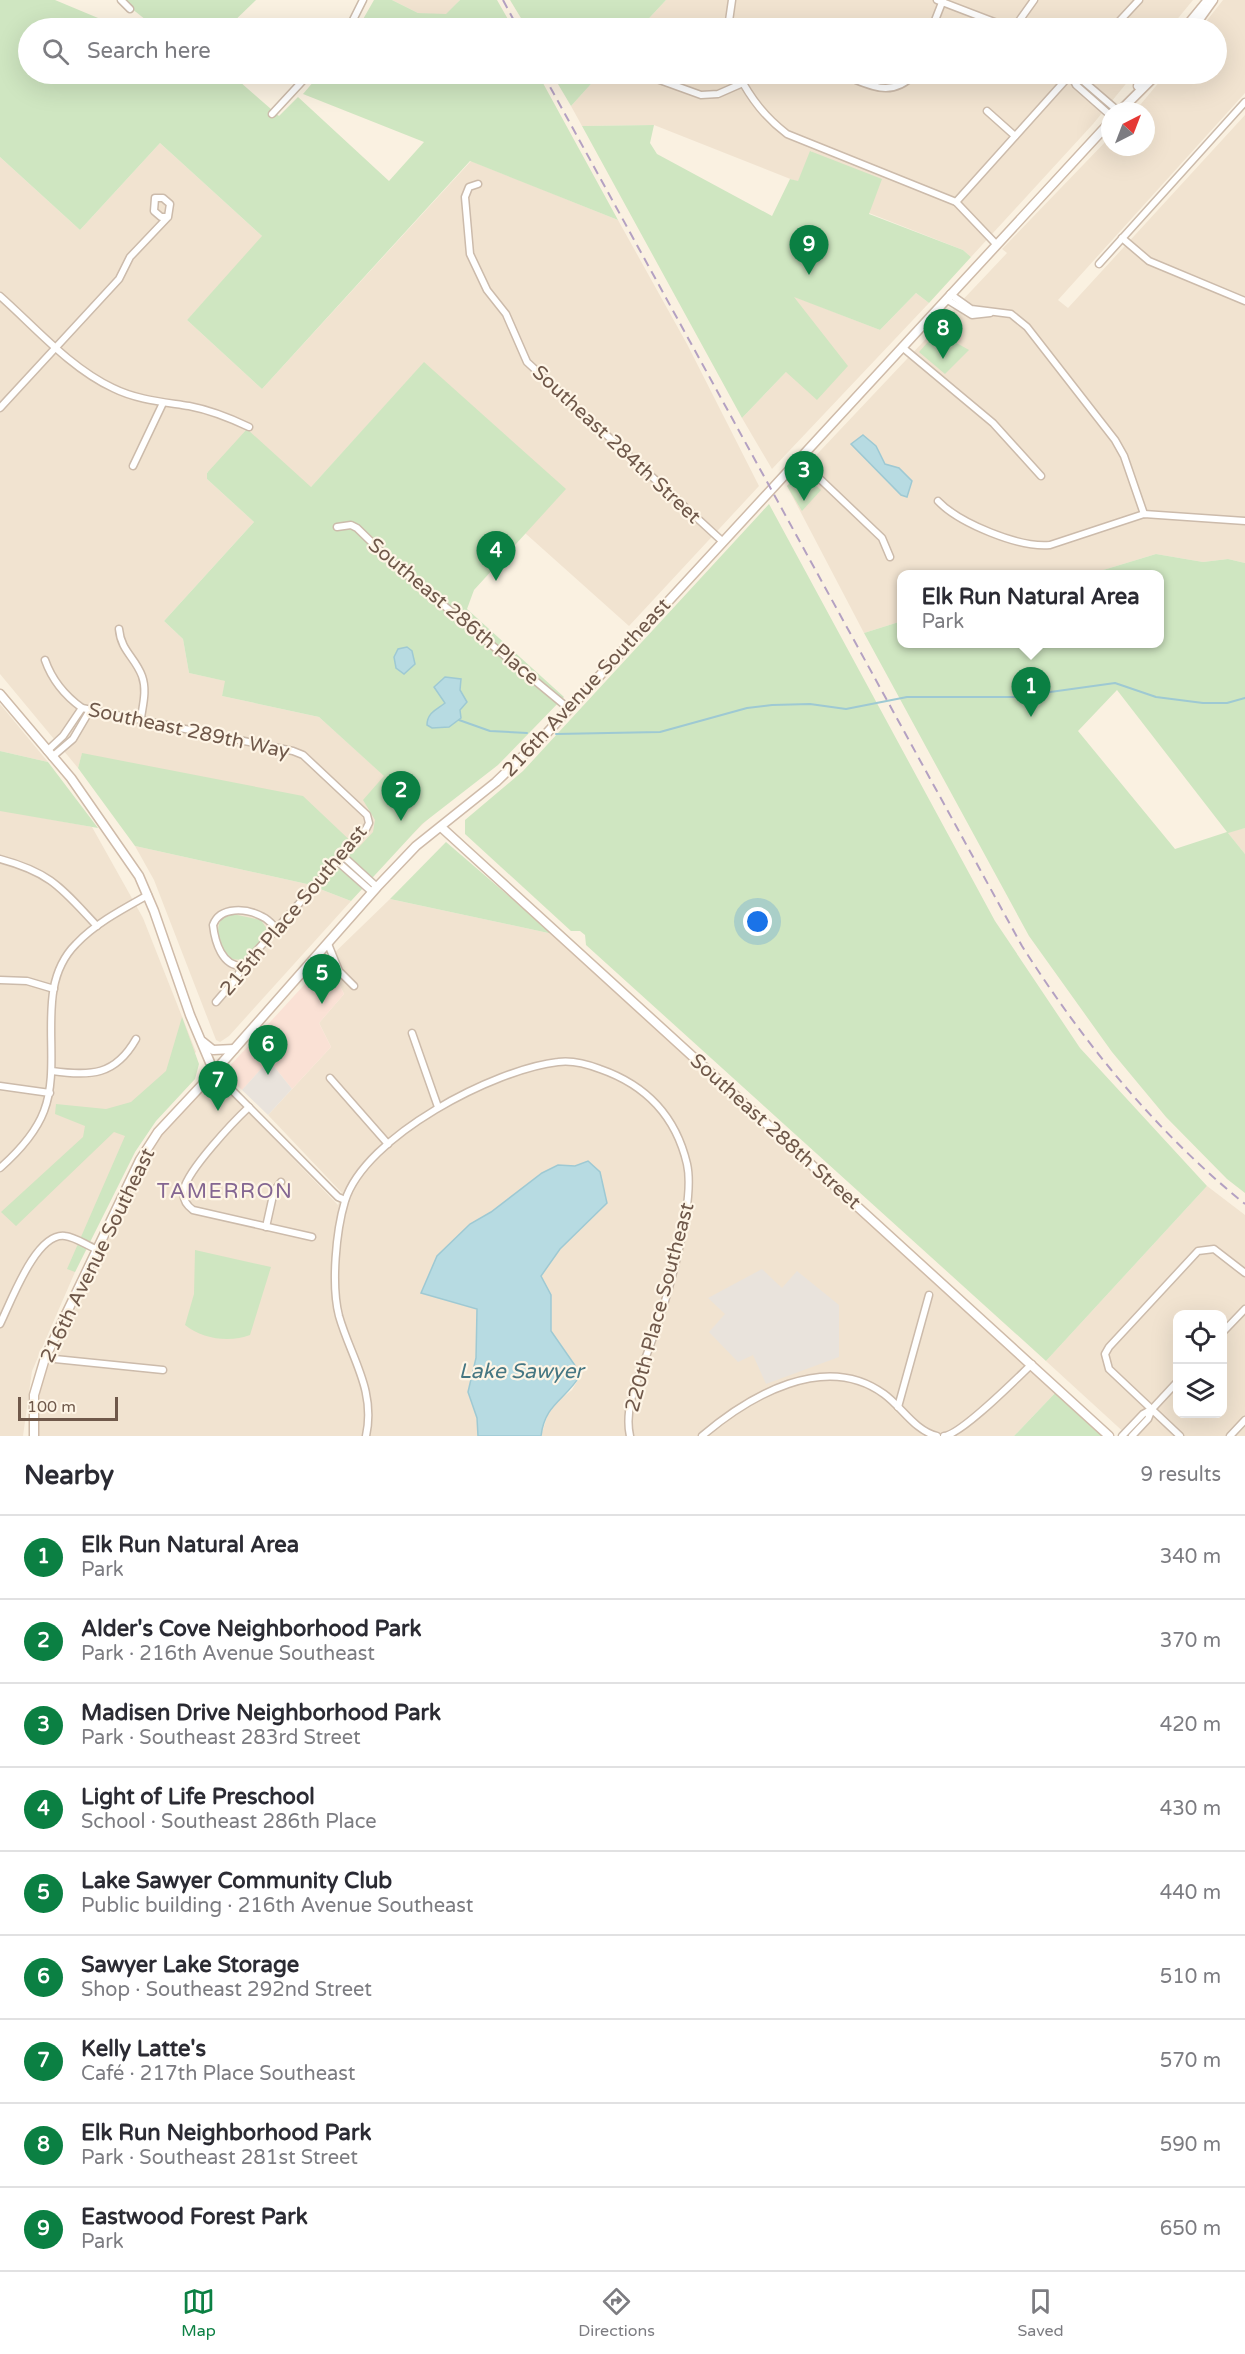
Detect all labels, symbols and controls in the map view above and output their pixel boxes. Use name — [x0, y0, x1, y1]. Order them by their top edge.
search box — [18, 18, 1227, 84]
icon: search — [39, 35, 72, 68]
text: Search here — [87, 38, 211, 64]
north arrow — [1101, 102, 1155, 156]
pin: 9 — [790, 226, 828, 275]
pin: 8 — [924, 310, 962, 359]
street label: Southeast 284th Street — [527, 361, 706, 529]
pin: 3 — [784, 452, 824, 501]
pin: 4 — [476, 532, 516, 581]
street label: Southeast 286th Place — [363, 533, 544, 690]
popup — [897, 570, 1164, 648]
text: Elk Run Natural Area — [921, 584, 1140, 610]
street label: 216th Avenue Southeast — [498, 593, 676, 782]
text: Park — [921, 610, 964, 634]
pin: 1 — [1012, 668, 1050, 717]
street label: Southeast 289th Way — [86, 698, 292, 764]
pin: 2 — [382, 772, 420, 821]
street label: 215th Place Southeast — [215, 820, 371, 1000]
your location — [743, 907, 772, 936]
pin: 5 — [302, 954, 342, 1004]
pin: 6 — [248, 1026, 288, 1075]
street label: Southeast 288th Street — [685, 1049, 866, 1215]
pin: 7 — [198, 1062, 238, 1111]
street label: 216th Avenue Southeast — [35, 1144, 160, 1367]
district label: TAMERRON — [157, 1179, 293, 1204]
street label: 220th Place Southeast — [620, 1200, 700, 1414]
map controls — [1173, 1310, 1227, 1418]
button: locate — [1173, 1310, 1227, 1364]
water label: Lake Sawyer — [459, 1359, 586, 1384]
button: layers — [1173, 1364, 1227, 1418]
scale bar — [18, 1394, 118, 1422]
text: 100 m — [27, 1397, 76, 1417]
text: Nearby — [24, 1460, 114, 1491]
text: 9 results — [1141, 1463, 1221, 1487]
text: Elk Run Natural Area — [81, 1532, 299, 1558]
text: 1 — [37, 1545, 50, 1569]
text: 340 m — [1160, 1545, 1221, 1569]
text: Park — [81, 1558, 124, 1582]
text: Alder's Cove Neighborhood Park — [81, 1616, 422, 1642]
text: 2 — [37, 1629, 50, 1653]
text: 370 m — [1160, 1629, 1221, 1653]
text: Park · 216th Avenue Southeast — [81, 1642, 375, 1666]
text: Madisen Drive Neighborhood Park — [81, 1700, 441, 1726]
text: 3 — [37, 1713, 50, 1737]
text: 420 m — [1160, 1713, 1221, 1737]
text: Park · Southeast 283rd Street — [81, 1726, 361, 1750]
text: Light of Life Preschool — [81, 1784, 315, 1810]
text: 4 — [37, 1797, 50, 1821]
text: 430 m — [1160, 1797, 1221, 1821]
text: School · Southeast 286th Place — [81, 1810, 377, 1834]
text: Lake Sawyer Community Club — [81, 1868, 392, 1894]
text: 5 — [37, 1881, 50, 1905]
text: 440 m — [1160, 1881, 1221, 1905]
text: Public building · 216th Avenue Southeast — [81, 1894, 473, 1918]
text: Sawyer Lake Storage — [81, 1952, 299, 1978]
text: 6 — [37, 1965, 50, 1989]
text: 510 m — [1160, 1965, 1221, 1989]
text: Shop · Southeast 292nd Street — [81, 1978, 372, 2002]
text: Kelly Latte's — [81, 2036, 206, 2062]
text: 7 — [37, 2049, 50, 2073]
text: 570 m — [1160, 2049, 1221, 2073]
text: Café · 217th Place Southeast — [81, 2062, 355, 2086]
text: Elk Run Neighborhood Park — [81, 2120, 371, 2146]
text: 8 — [37, 2133, 50, 2157]
text: 590 m — [1160, 2133, 1221, 2157]
text: Park · Southeast 281st Street — [81, 2146, 358, 2170]
text: Eastwood Forest Park — [81, 2204, 308, 2230]
text: 9 — [37, 2217, 50, 2241]
text: 650 m — [1160, 2217, 1221, 2241]
text: Park — [81, 2230, 124, 2254]
tab: Map — [181, 2285, 216, 2341]
tab: Directions — [578, 2285, 655, 2341]
tab: Saved — [1017, 2285, 1064, 2341]

